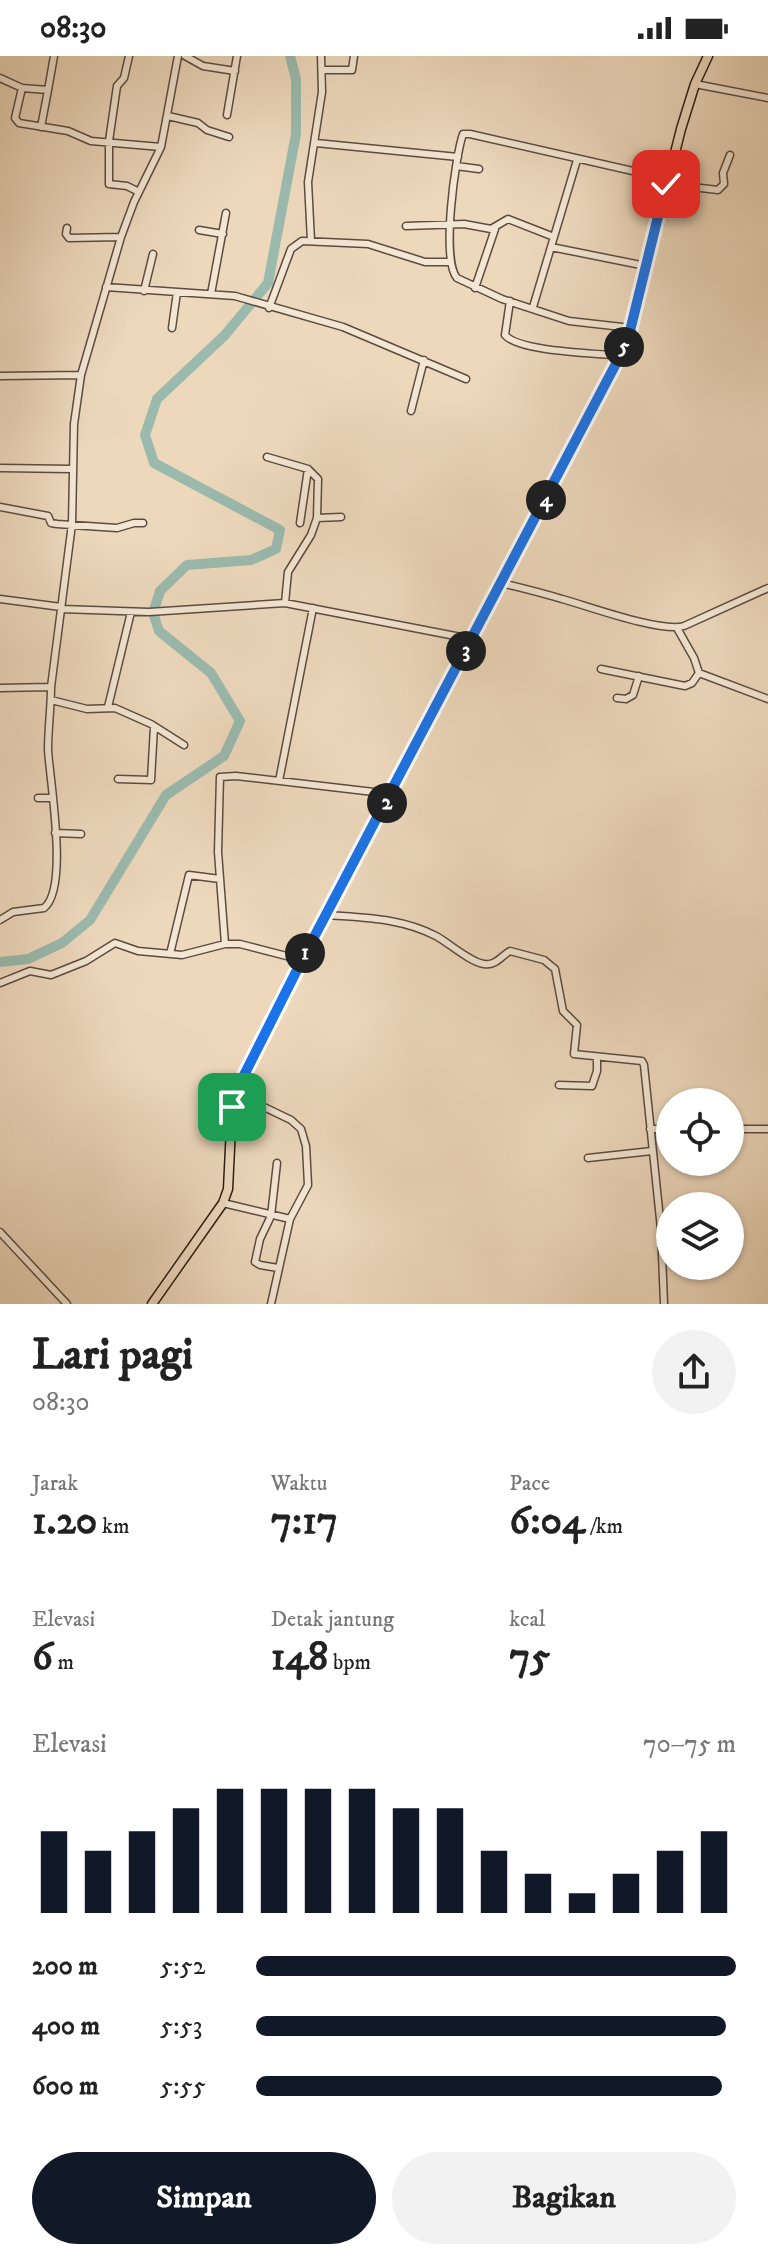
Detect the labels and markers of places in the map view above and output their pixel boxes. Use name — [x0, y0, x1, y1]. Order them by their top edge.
pin — [632, 150, 700, 218]
pin: 5 — [604, 327, 644, 367]
pin: 4 — [526, 480, 566, 520]
pin: 3 — [446, 631, 486, 671]
pin: 2 — [367, 783, 407, 823]
pin: 1 — [285, 933, 325, 973]
pin — [198, 1073, 266, 1141]

